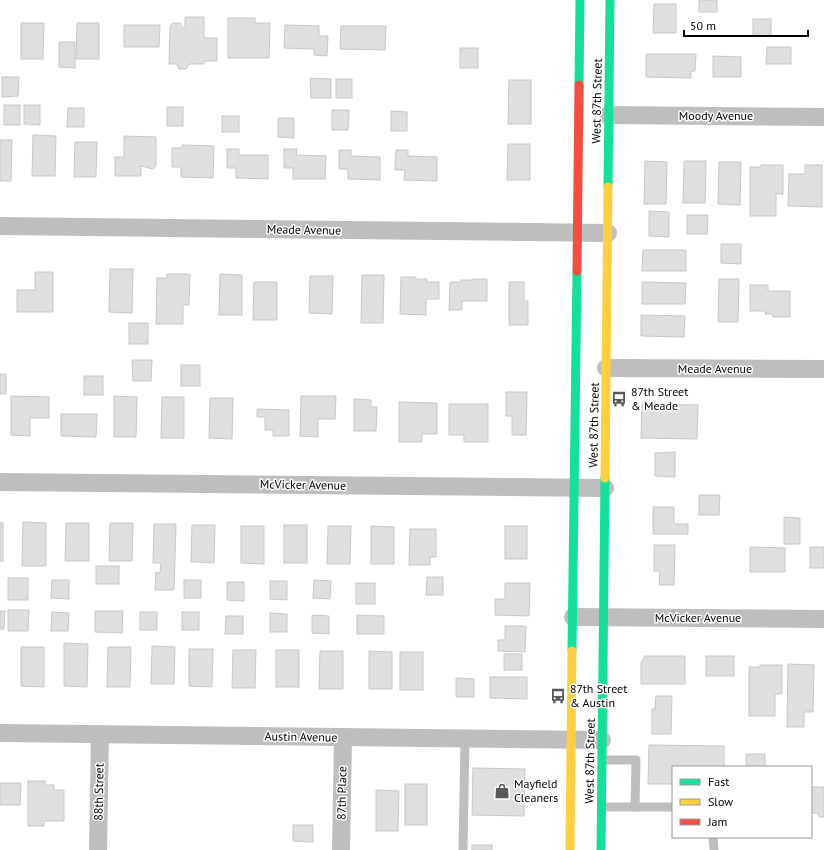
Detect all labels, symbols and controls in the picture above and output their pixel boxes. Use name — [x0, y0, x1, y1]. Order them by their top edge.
scale bar — [684, 12, 808, 38]
text: 50 m — [690, 18, 716, 33]
street label: West 87th Street — [588, 58, 605, 144]
street label: Moody Avenue — [679, 108, 753, 123]
street label: Meade Avenue — [267, 221, 341, 238]
street label: Meade Avenue — [678, 361, 752, 376]
street label: West 87th Street — [585, 382, 602, 468]
place label: 87th Street & Meade — [631, 384, 688, 413]
bus stop icon: 87th Street & Meade — [610, 390, 628, 408]
street label: McVicker Avenue — [260, 476, 346, 493]
street label: McVicker Avenue — [655, 610, 741, 625]
place label: 87th Street & Austin — [570, 681, 627, 710]
bus stop icon: 87th Street & Austin — [549, 687, 567, 705]
street label: West 87th Street — [581, 718, 598, 804]
street label: Austin Avenue — [265, 728, 337, 745]
street label: 88th Street — [90, 763, 107, 821]
street label: 87th Place — [334, 766, 349, 820]
legend — [672, 766, 812, 838]
text: Fast — [708, 774, 729, 789]
place label: Mayfield Cleaners — [514, 776, 558, 805]
shop icon: Mayfield Cleaners — [493, 782, 511, 800]
text: Slow — [708, 794, 733, 809]
text: Jam — [707, 814, 727, 829]

